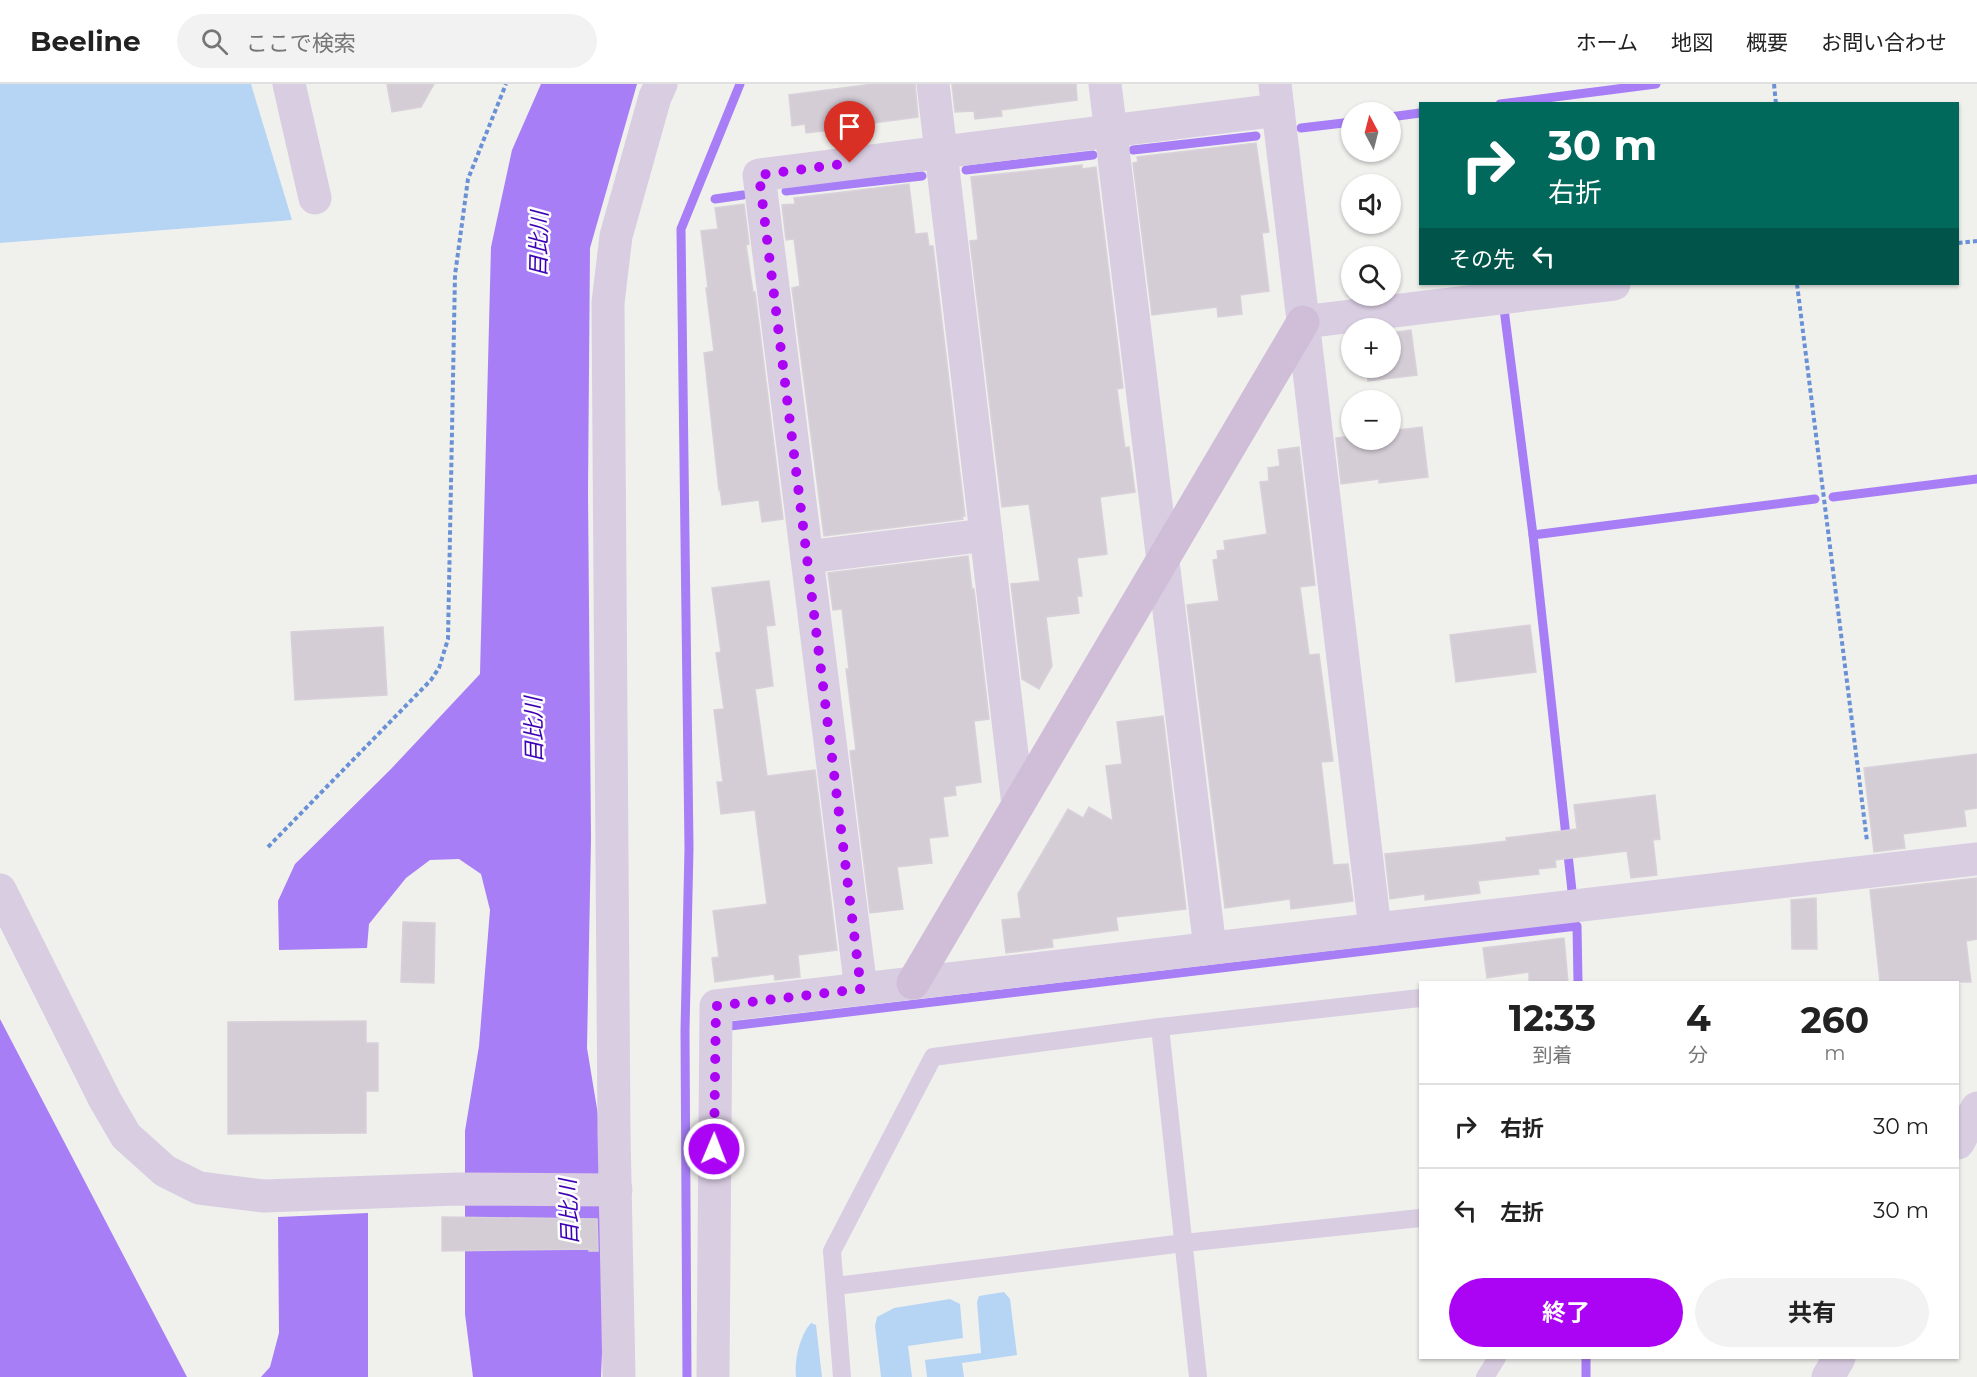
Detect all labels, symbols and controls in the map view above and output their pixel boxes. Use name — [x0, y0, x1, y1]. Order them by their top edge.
search box — [177, 14, 597, 68]
text: Beeline — [30, 24, 141, 58]
icon: search — [198, 25, 231, 58]
text: ここで検索 — [246, 30, 356, 57]
text: ホーム — [1576, 30, 1638, 55]
text: 地図 — [1671, 30, 1713, 55]
text: 概要 — [1746, 30, 1788, 55]
text: お問い合わせ — [1821, 30, 1947, 55]
pin — [824, 101, 875, 163]
north arrow — [1341, 102, 1401, 162]
map controls — [1341, 102, 1401, 450]
icon: arrive — [833, 110, 866, 143]
text: 30 m — [1548, 119, 1657, 171]
icon: right — [1449, 126, 1527, 204]
button: sound — [1341, 174, 1401, 234]
text: 右折 — [1548, 176, 1602, 209]
water label: 目比川 — [525, 209, 553, 277]
icon: left — [1527, 240, 1560, 273]
button: search — [1341, 246, 1401, 306]
text: その先 — [1449, 246, 1515, 273]
button: + — [1341, 318, 1401, 378]
button: − — [1341, 390, 1401, 450]
water label: 目比川 — [520, 695, 548, 763]
text: 12:33 — [1509, 996, 1596, 1040]
text: 4 — [1686, 996, 1711, 1040]
text: 260 — [1801, 998, 1869, 1042]
text: m — [1824, 1041, 1845, 1065]
text: 到着 — [1532, 1043, 1572, 1067]
text: 分 — [1688, 1043, 1708, 1067]
icon: right — [1449, 1110, 1482, 1143]
text: 30 m — [1873, 1113, 1929, 1140]
text: 右折 — [1500, 1115, 1544, 1142]
position arrow — [682, 1117, 746, 1181]
water label: 目比川 — [554, 1177, 584, 1245]
icon: left — [1449, 1194, 1482, 1227]
text: 30 m — [1873, 1197, 1929, 1224]
text: 左折 — [1500, 1199, 1544, 1226]
button: 終了 — [1449, 1278, 1683, 1347]
button: 共有 — [1695, 1278, 1929, 1347]

